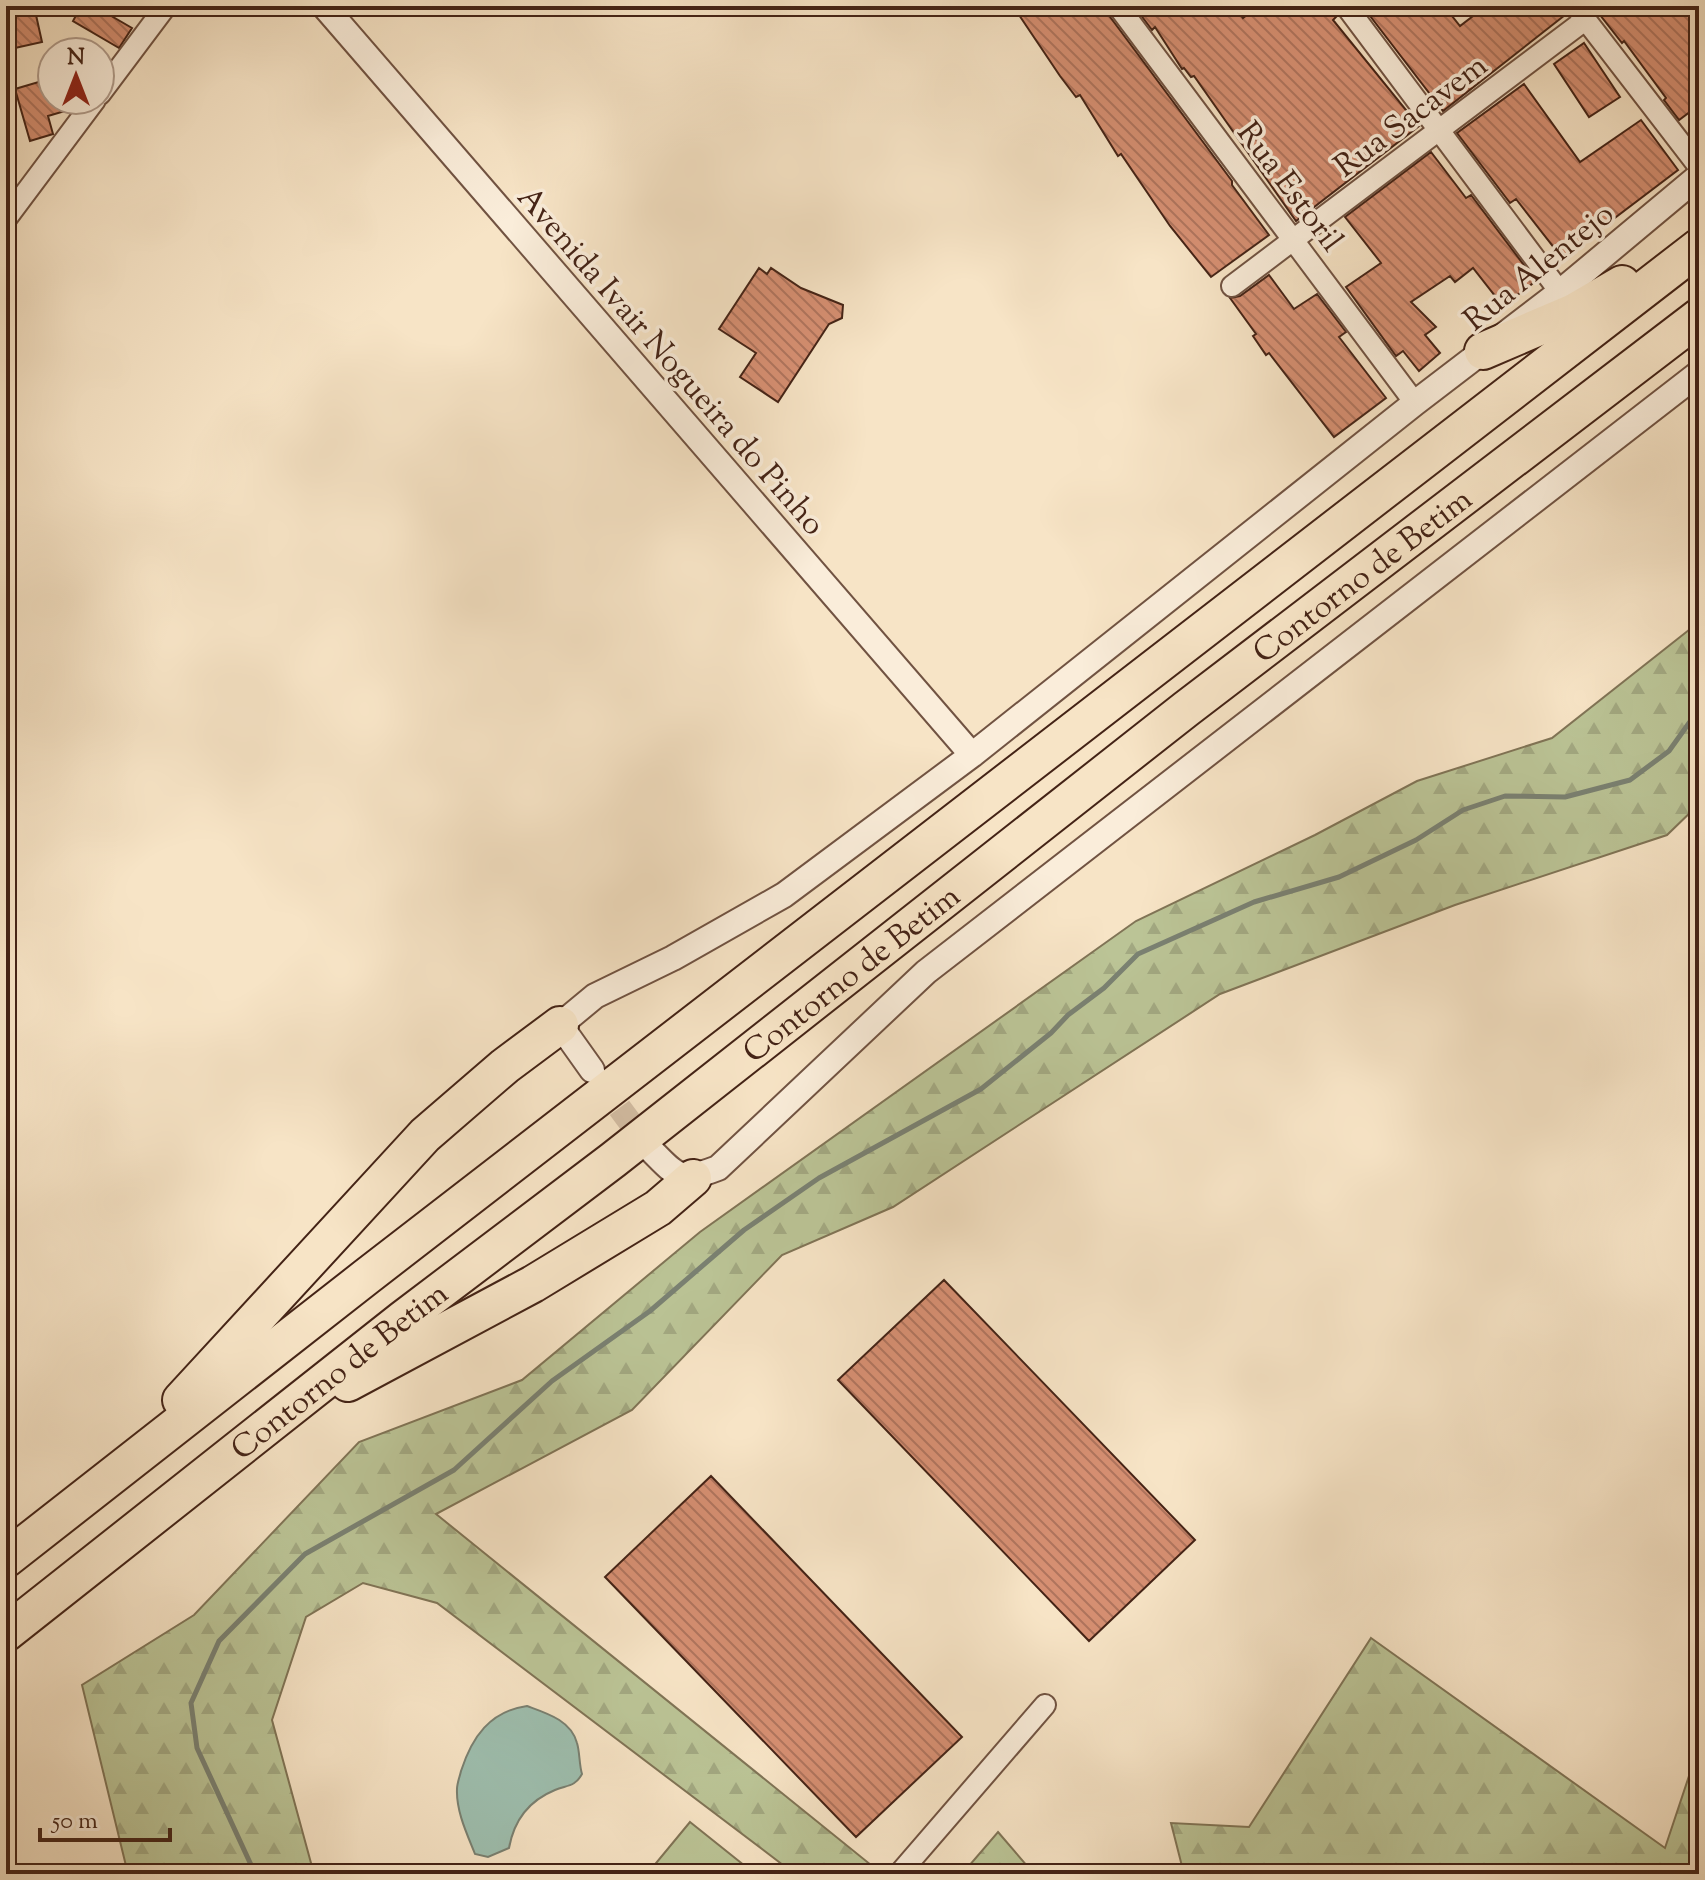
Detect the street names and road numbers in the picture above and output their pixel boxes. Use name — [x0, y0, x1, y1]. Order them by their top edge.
street label: Rua Sacavem — [1326, 44, 1498, 190]
street label: Rua Estoril — [1224, 113, 1353, 263]
street label: Avenida Ivair Nogueira do Pinho — [505, 177, 835, 547]
street label: Rua Alentejo — [1455, 193, 1625, 344]
street label: Contorno de Betim — [1244, 478, 1483, 676]
street label: Contorno de Betim — [734, 875, 971, 1075]
street label: Contorno de Betim — [222, 1273, 459, 1473]

